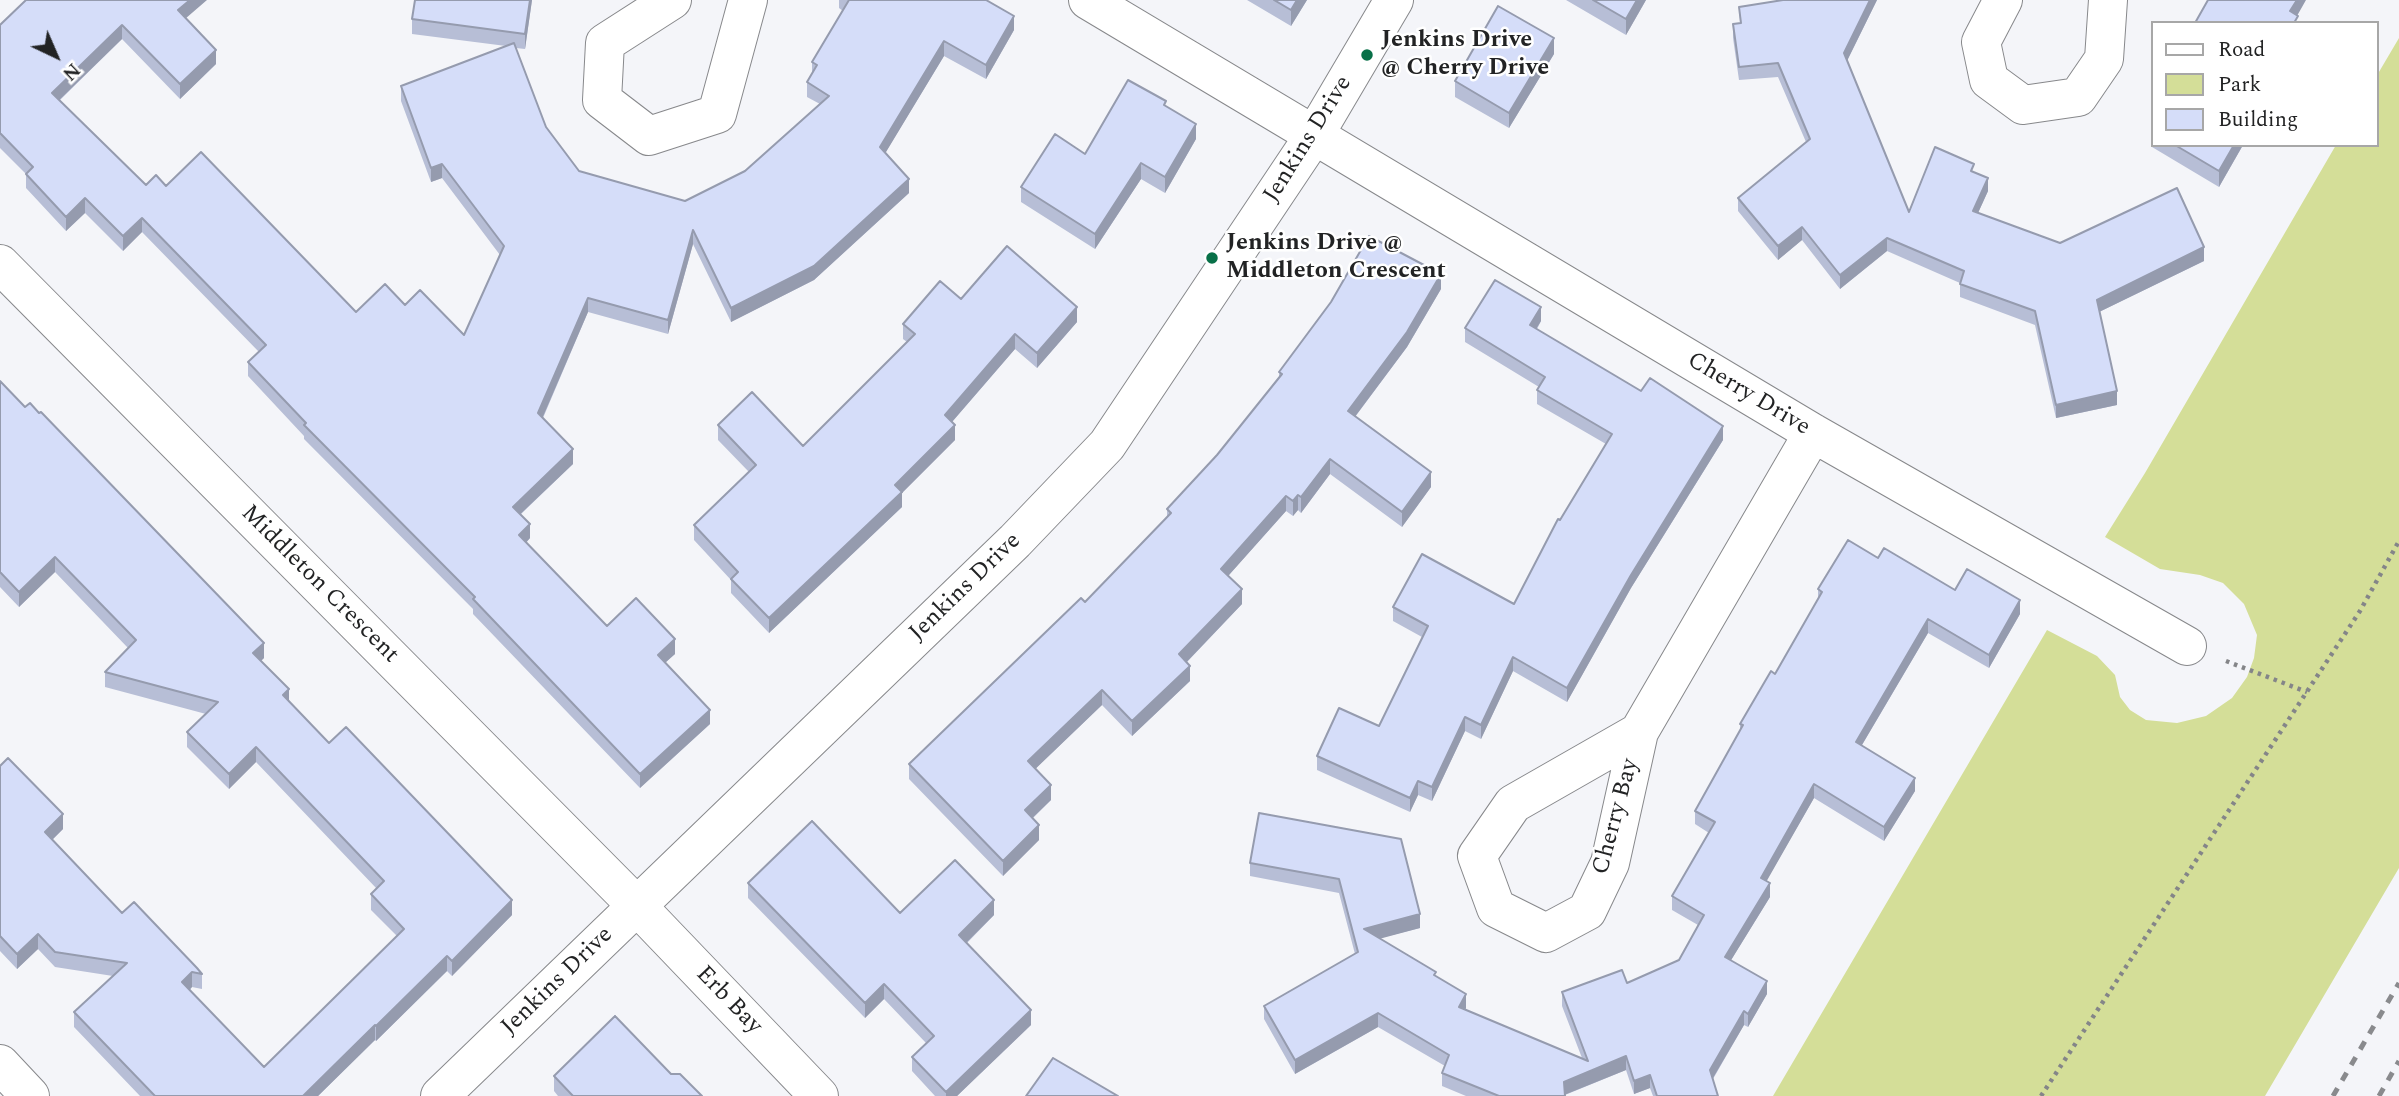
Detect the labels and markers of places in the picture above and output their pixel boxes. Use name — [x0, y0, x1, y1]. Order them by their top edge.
place label: Jenkins Drive @ Cherry Drive — [1381, 27, 1549, 83]
marker: Jenkins Drive @ Cherry Drive — [1359, 47, 1375, 63]
place label: Jenkins Drive @ Middleton Crescent — [1226, 230, 1446, 286]
marker: Jenkins Drive @ Middleton Crescent — [1204, 250, 1220, 266]

